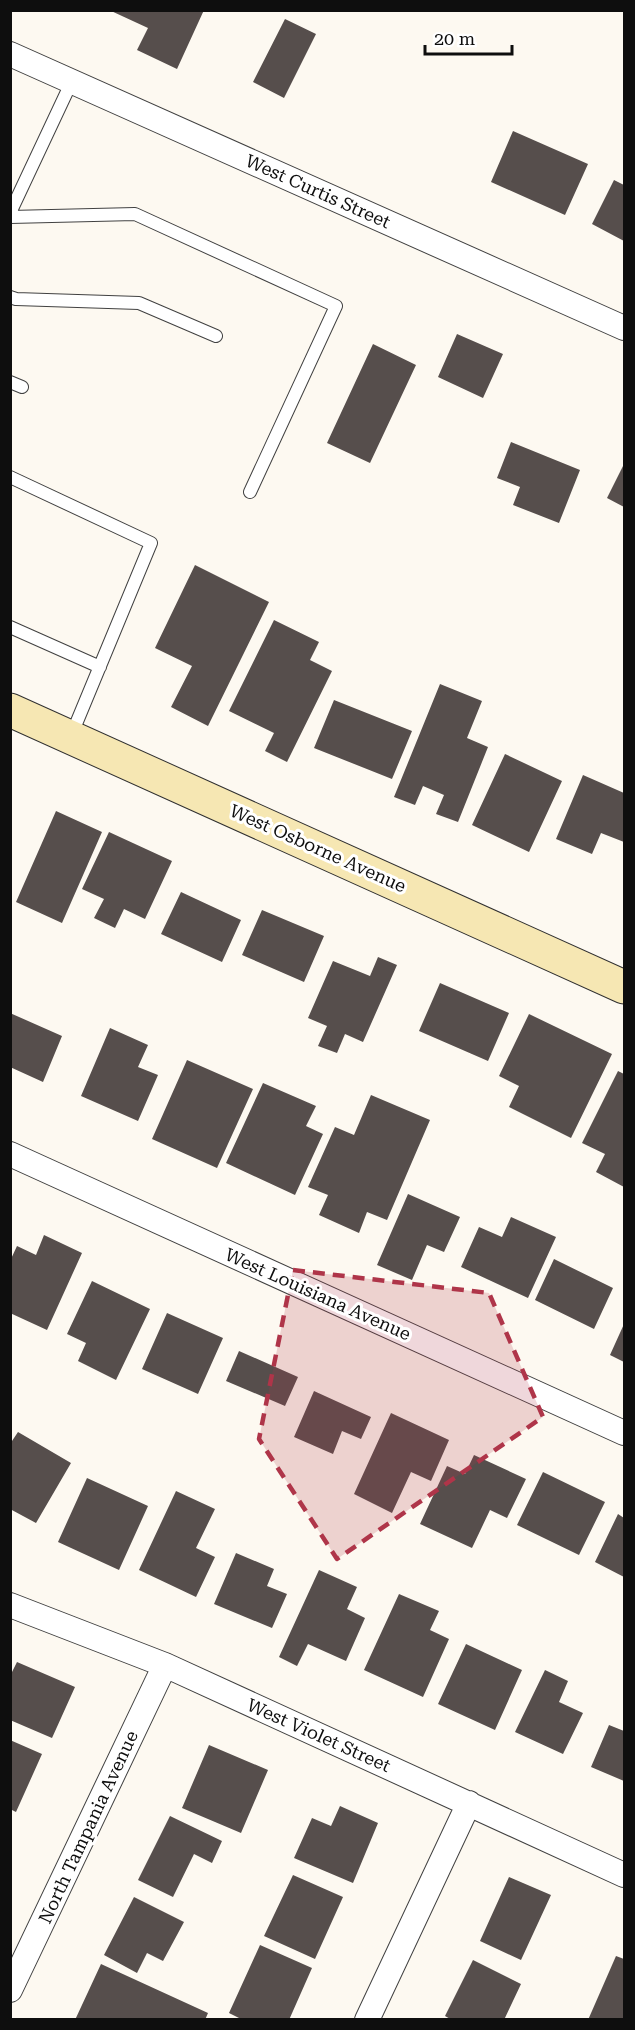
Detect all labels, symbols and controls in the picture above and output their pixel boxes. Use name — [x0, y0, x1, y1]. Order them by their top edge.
scale bar — [425, 18, 512, 56]
text: 20 m — [434, 28, 475, 49]
street label: West Curtis Street — [242, 150, 394, 233]
street label: West Osborne Avenue — [227, 800, 409, 896]
street label: West Louisiana Avenue — [222, 1244, 414, 1345]
street label: West Violet Street — [244, 1694, 394, 1776]
street label: North Tampania Avenue — [34, 1727, 142, 1927]

